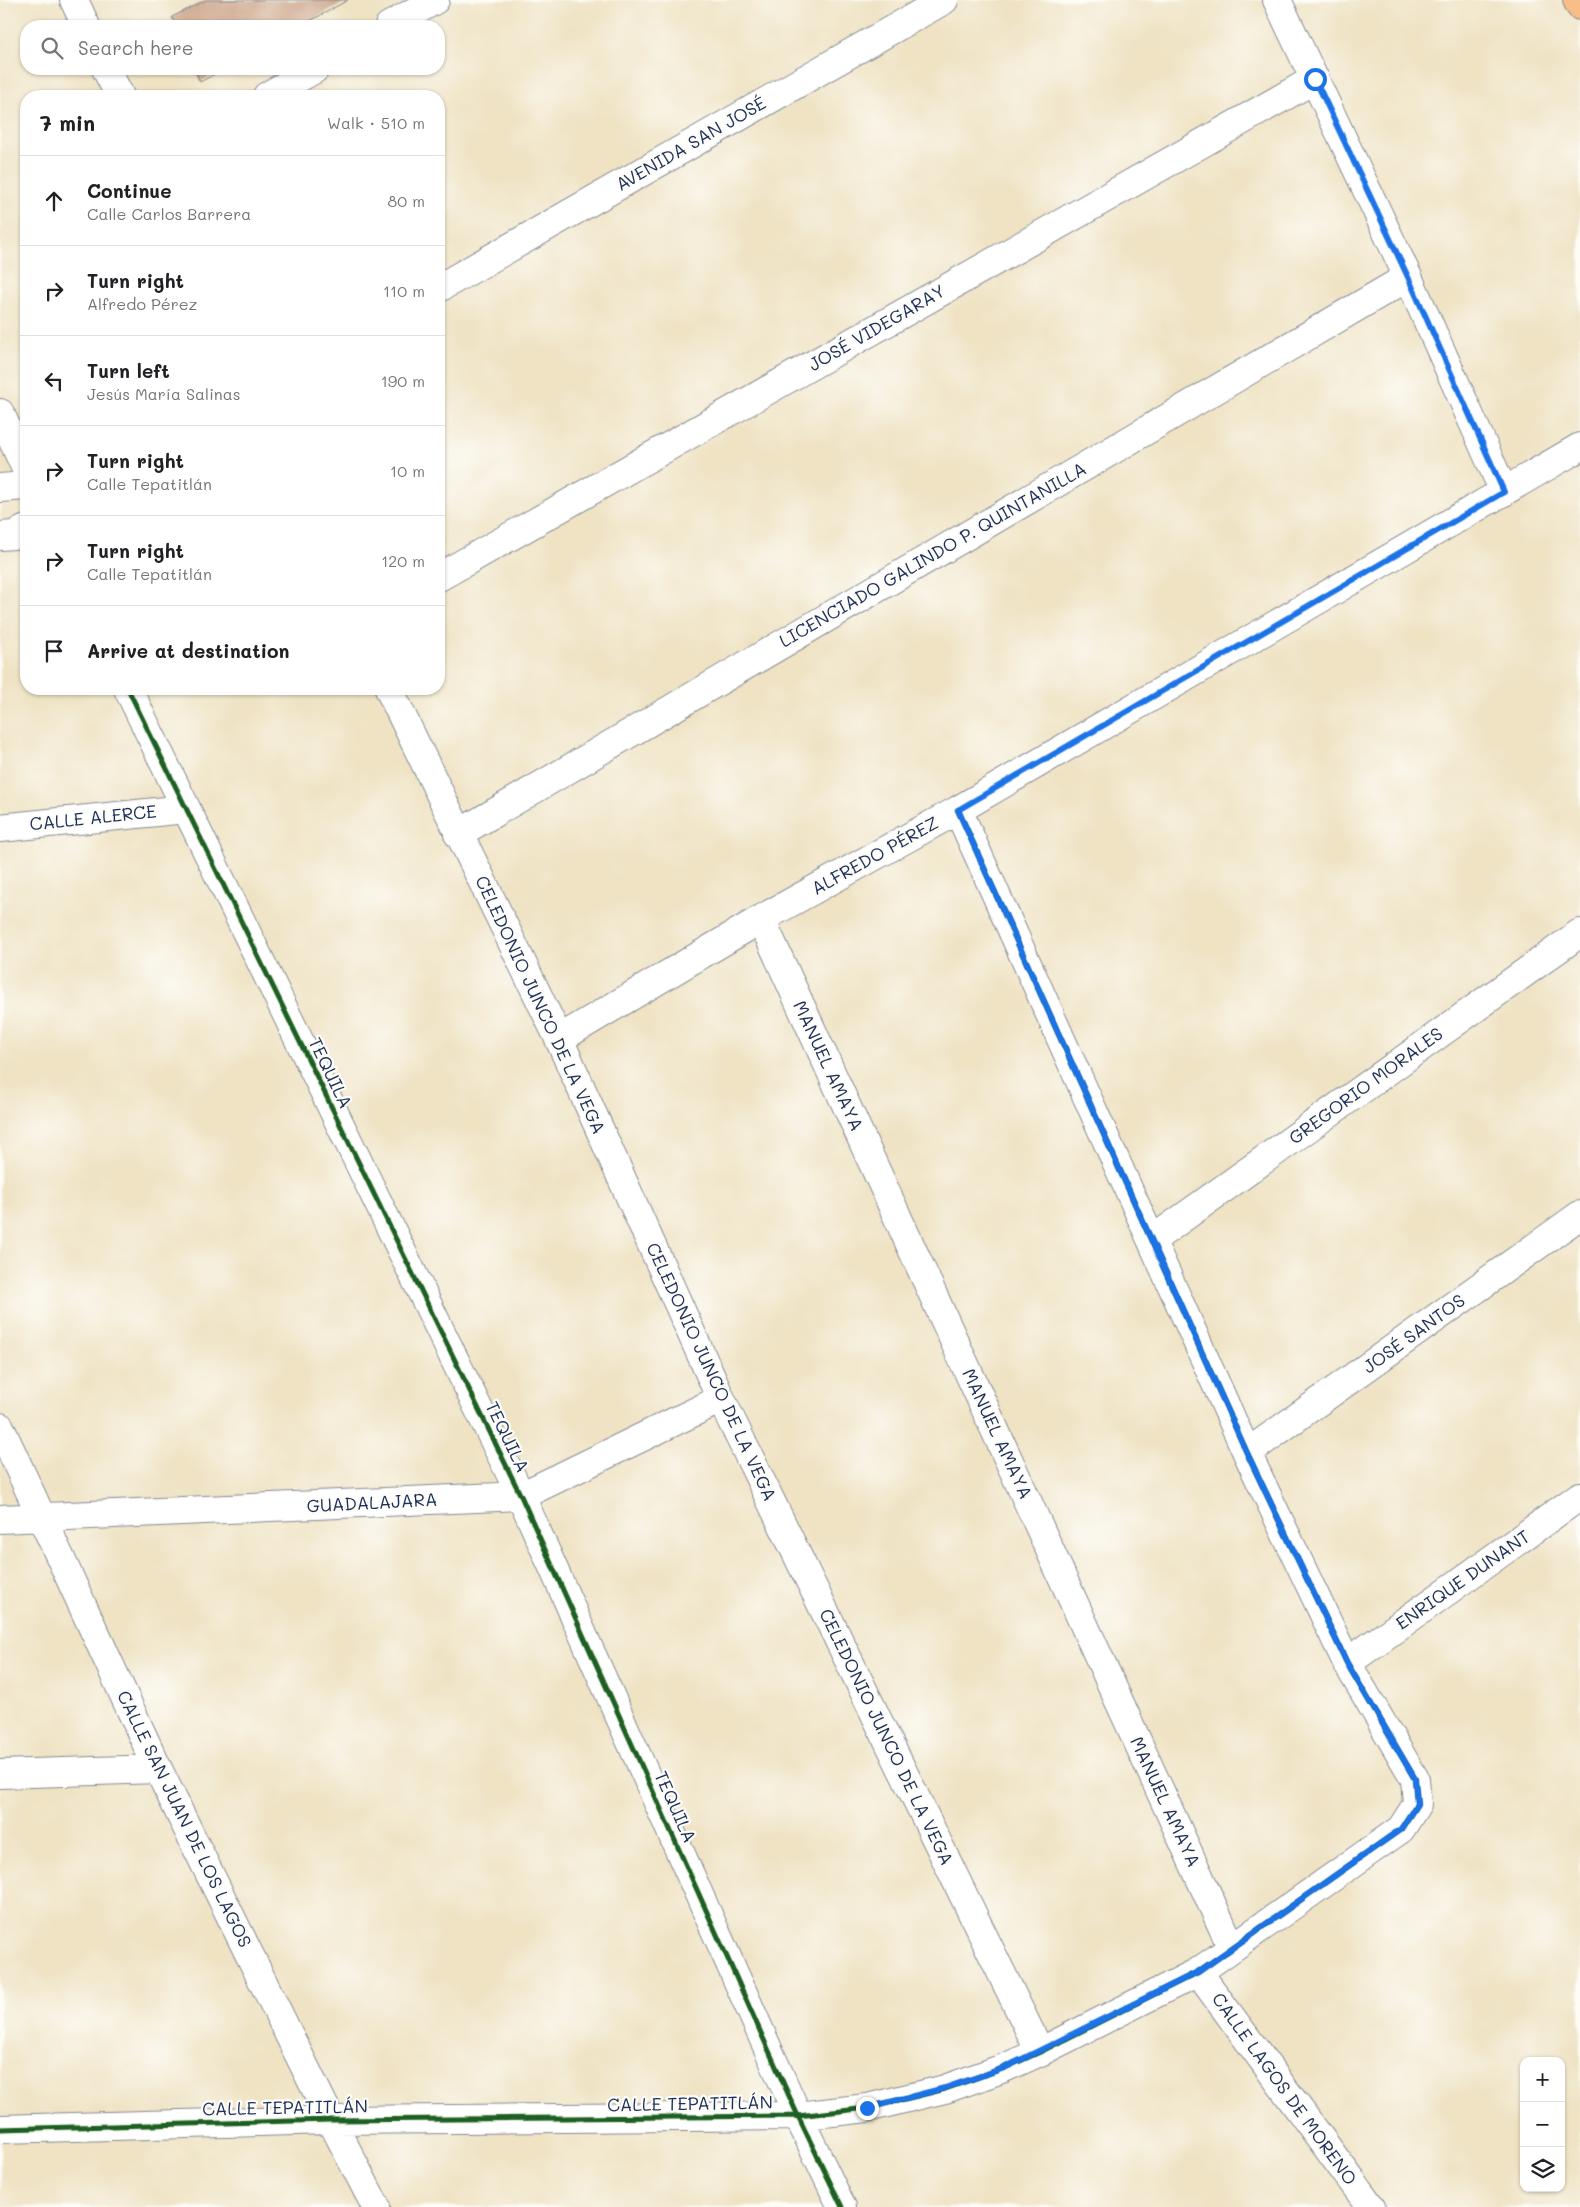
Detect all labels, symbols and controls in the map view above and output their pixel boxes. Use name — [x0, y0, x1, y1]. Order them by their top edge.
search box — [20, 20, 445, 75]
icon: search — [38, 34, 66, 62]
text: Search here — [78, 35, 194, 60]
route start — [1304, 68, 1327, 91]
street label: AVENIDA SAN JOSÉ — [611, 90, 770, 196]
text: 7 min — [40, 109, 95, 136]
text: Walk · 510 m — [327, 112, 425, 133]
text: Continue — [87, 178, 172, 203]
icon: ahead — [40, 187, 68, 215]
text: 80 m — [388, 190, 425, 211]
text: Calle Carlos Barrera — [87, 203, 251, 224]
text: Turn right — [87, 268, 184, 293]
icon: right — [40, 277, 68, 305]
street label: JOSÉ VIDEGARAY — [804, 278, 949, 376]
text: 110 m — [383, 280, 425, 301]
text: Alfredo Pérez — [87, 293, 198, 314]
text: Turn left — [87, 358, 170, 383]
icon: left — [40, 367, 68, 395]
text: 190 m — [381, 370, 425, 391]
text: Jesús María Salinas — [87, 383, 240, 404]
text: Turn right — [87, 448, 184, 473]
street label: LICENCIADO GALINDO P. QUINTANILLA — [775, 456, 1090, 652]
icon: right — [40, 457, 68, 485]
text: 10 m — [390, 460, 425, 481]
text: Calle Tepatitlán — [87, 473, 212, 494]
text: Turn right — [87, 538, 184, 563]
icon: right — [40, 547, 68, 575]
text: 120 m — [381, 550, 425, 571]
text: Calle Tepatitlán — [87, 563, 212, 584]
icon: arrive — [40, 637, 68, 665]
text: Arrive at destination — [87, 638, 290, 663]
street label: CALLE ALERCE — [28, 798, 157, 836]
street label: ALFREDO PÉREZ — [807, 810, 942, 900]
street label: CELEDONIO JUNCO DE LA VEGA — [470, 871, 611, 1138]
street label: MANUEL AMAYA — [788, 997, 870, 1135]
street label: GREGORIO MORALES — [1284, 1021, 1447, 1149]
street label: TEQUILA — [303, 1033, 358, 1112]
street label: CELEDONIO JUNCO DE LA VEGA — [641, 1238, 782, 1505]
street label: JOSÉ SANTOS — [1358, 1288, 1469, 1378]
street label: MANUEL AMAYA — [957, 1365, 1039, 1503]
street label: TEQUILA — [480, 1397, 535, 1476]
street label: GUADALAJARA — [306, 1487, 438, 1517]
street label: ENRIQUE DUNANT — [1391, 1524, 1534, 1634]
street label: CELEDONIO JUNCO DE LA VEGA — [814, 1604, 960, 1869]
street label: CALLE SAN JUAN DE LOS LAGOS — [112, 1686, 258, 1951]
street label: MANUEL AMAYA — [1125, 1733, 1207, 1871]
street label: TEQUILA — [649, 1767, 702, 1846]
street label: CALLE LAGOS DE MORENO — [1207, 1987, 1363, 2189]
map controls — [1520, 2057, 1565, 2192]
button: + — [1520, 2057, 1565, 2102]
street label: CALLE TEPATITLÁN — [607, 2090, 773, 2116]
street label: CALLE TEPATITLÁN — [202, 2094, 368, 2120]
route end — [856, 2097, 879, 2120]
button: − — [1520, 2102, 1565, 2147]
button: layers — [1520, 2147, 1565, 2192]

